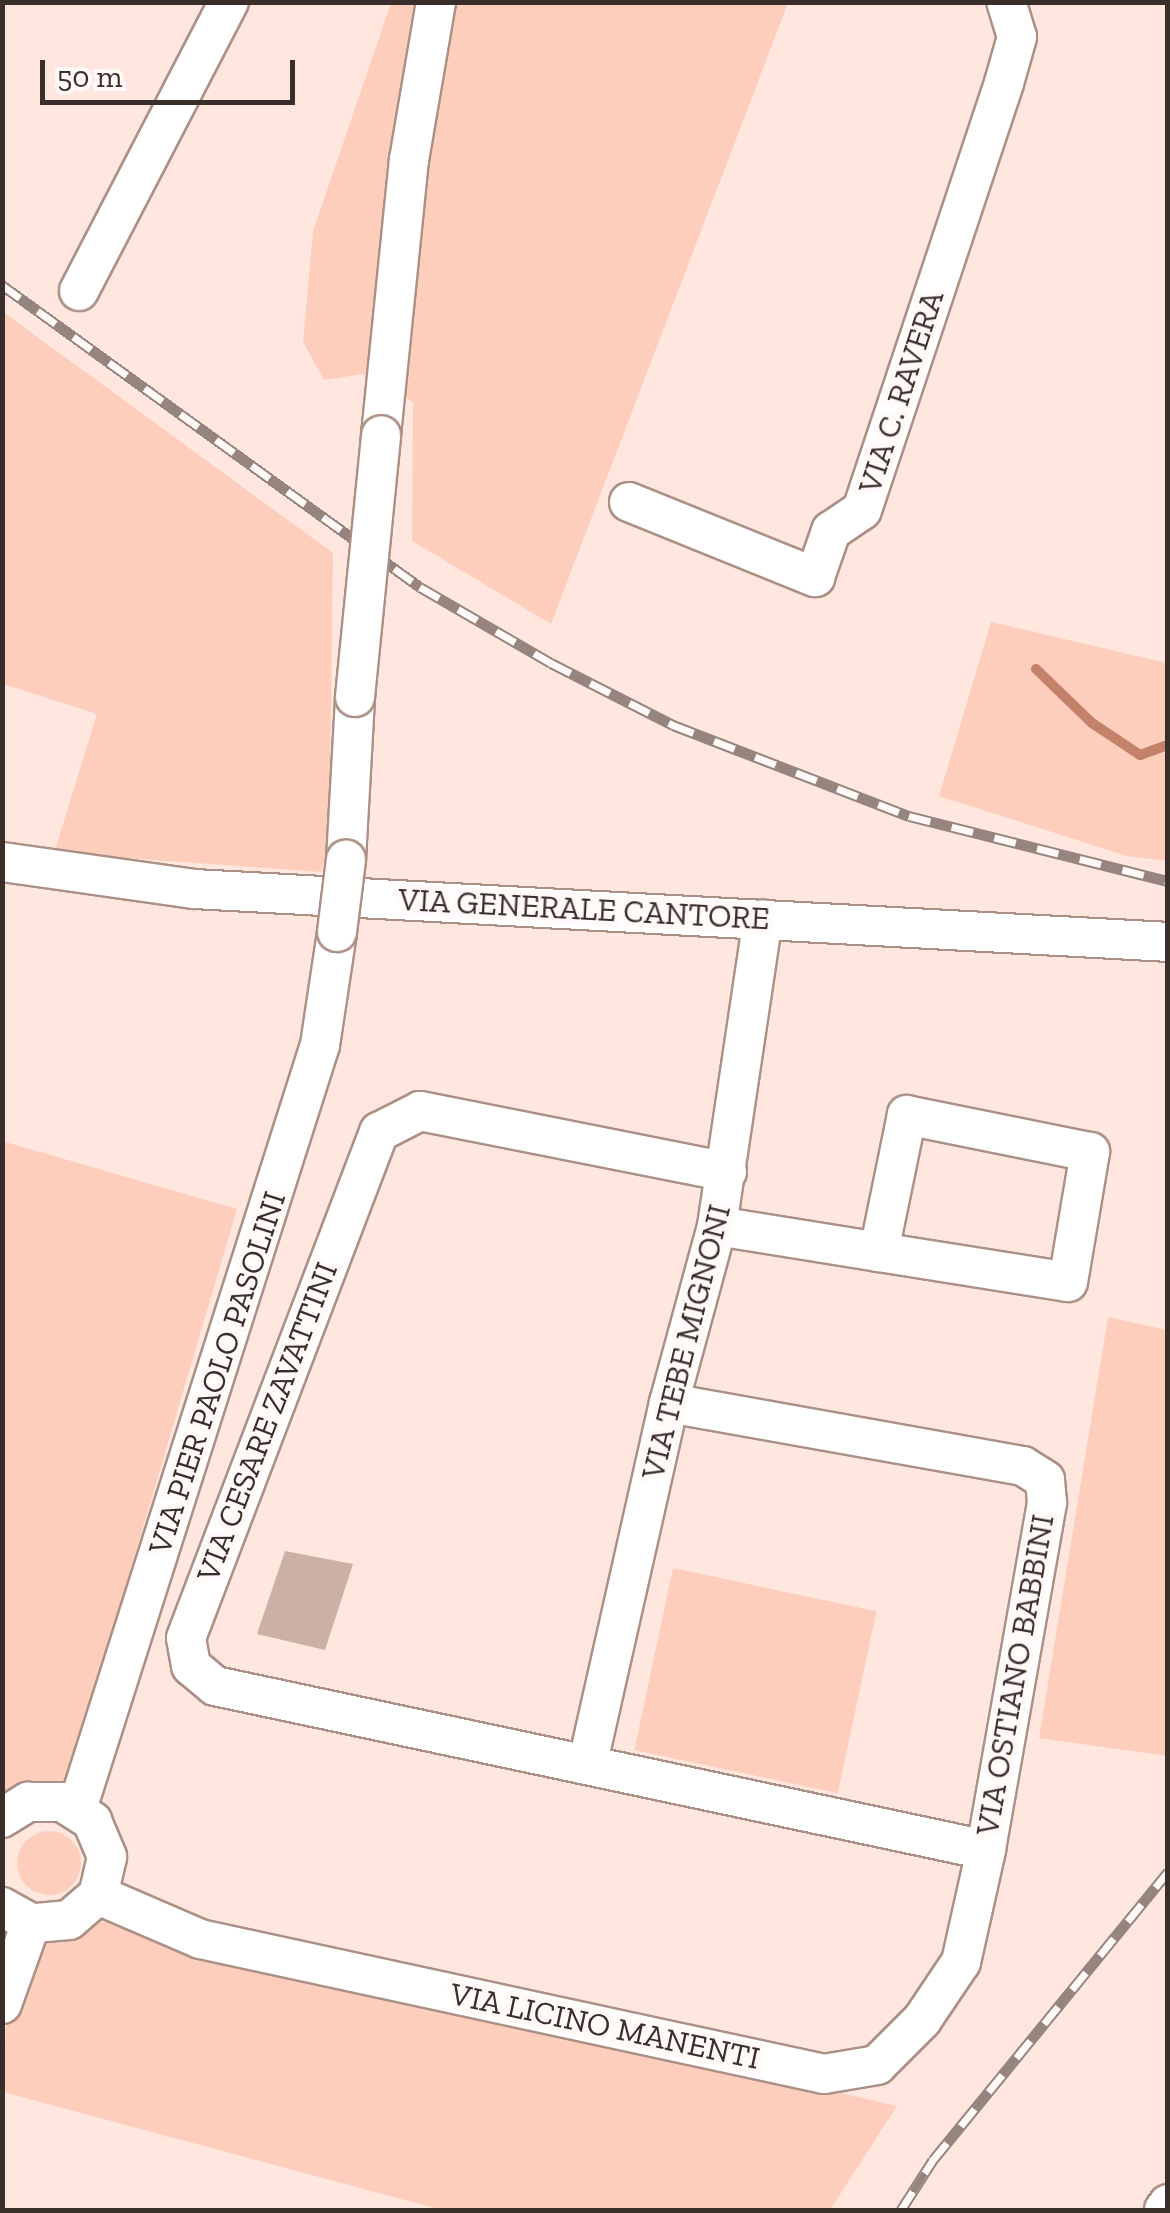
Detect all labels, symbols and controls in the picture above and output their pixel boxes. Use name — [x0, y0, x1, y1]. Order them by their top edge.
scale bar — [45, 40, 300, 102]
text: 50 m — [57, 59, 122, 95]
street label: VIA C. RAVERA — [850, 285, 952, 499]
street label: VIA GENERALE CANTORE — [397, 880, 771, 938]
street label: VIA PIER PAOLO PASOLINI — [140, 1186, 294, 1560]
street label: VIA TEBE MIGNONI — [633, 1200, 739, 1484]
street label: VIA CESARE ZAVATTINI — [188, 1256, 346, 1588]
street label: VIA OSTIANO BABBINI — [968, 1511, 1062, 1839]
street label: VIA LICINO MANENTI — [446, 1974, 764, 2078]

